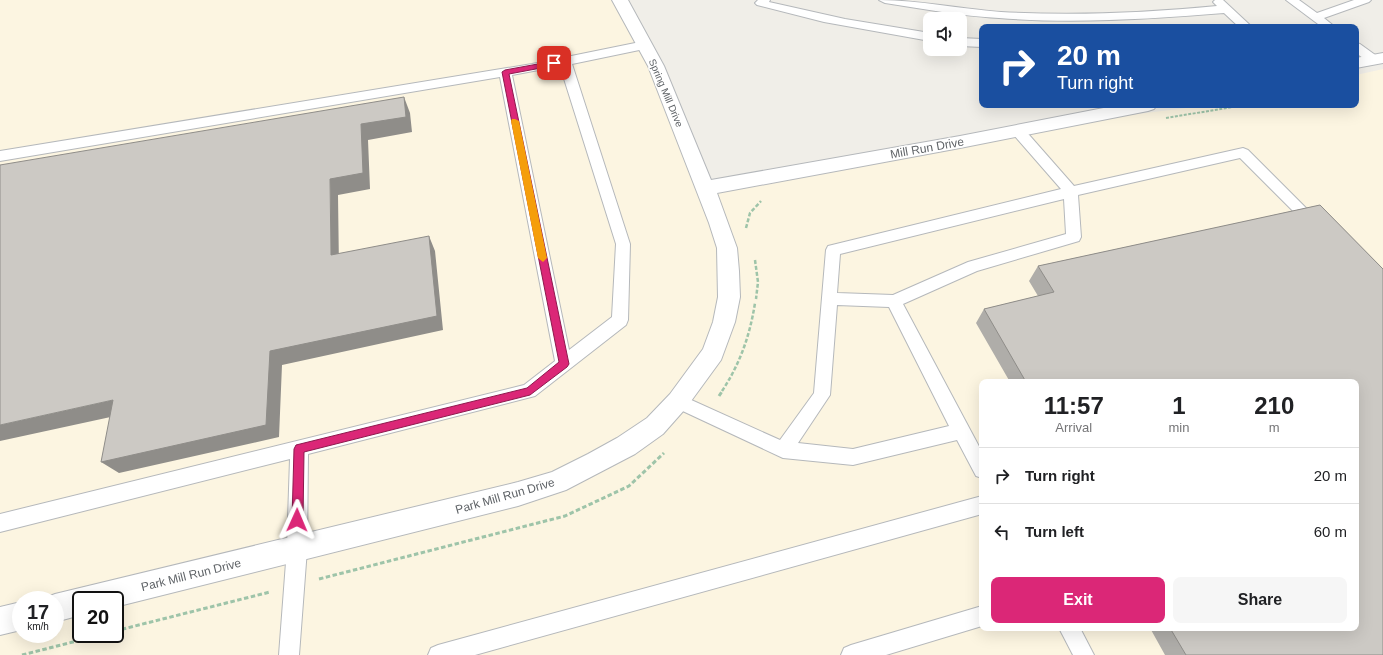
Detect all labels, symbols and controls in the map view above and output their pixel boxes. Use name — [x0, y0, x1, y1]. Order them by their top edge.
map controls — [923, 12, 967, 56]
button: sound — [923, 12, 967, 56]
icon: right — [991, 40, 1043, 92]
text: 20 m — [1057, 40, 1121, 71]
pin — [537, 46, 571, 80]
icon: arrive — [543, 52, 565, 74]
street label: Spring Mill Drive — [647, 57, 685, 129]
text: Turn right — [1057, 73, 1133, 93]
street label: Mill Run Drive — [889, 135, 965, 161]
text: 11:57 — [1044, 392, 1104, 419]
text: 1 — [1172, 392, 1186, 419]
text: 210 — [1254, 392, 1294, 419]
text: Arrival — [1055, 420, 1092, 435]
text: min — [1169, 420, 1189, 435]
text: m — [1269, 420, 1280, 435]
icon: right — [991, 465, 1013, 487]
text: Turn right — [1025, 467, 1095, 484]
text: 20 m — [1314, 467, 1347, 484]
street label: Park Mill Run Drive — [454, 475, 557, 517]
position arrow — [276, 499, 318, 541]
icon: left — [991, 521, 1013, 543]
text: Turn left — [1025, 523, 1084, 540]
text: 60 m — [1314, 523, 1347, 540]
street label: Park Mill Run Drive — [139, 556, 243, 594]
button: Exit — [991, 577, 1165, 623]
button: Share — [1173, 577, 1347, 623]
speed limit sign: 20 — [72, 591, 124, 643]
text: 17 — [27, 601, 49, 623]
text: km/h — [27, 621, 49, 632]

